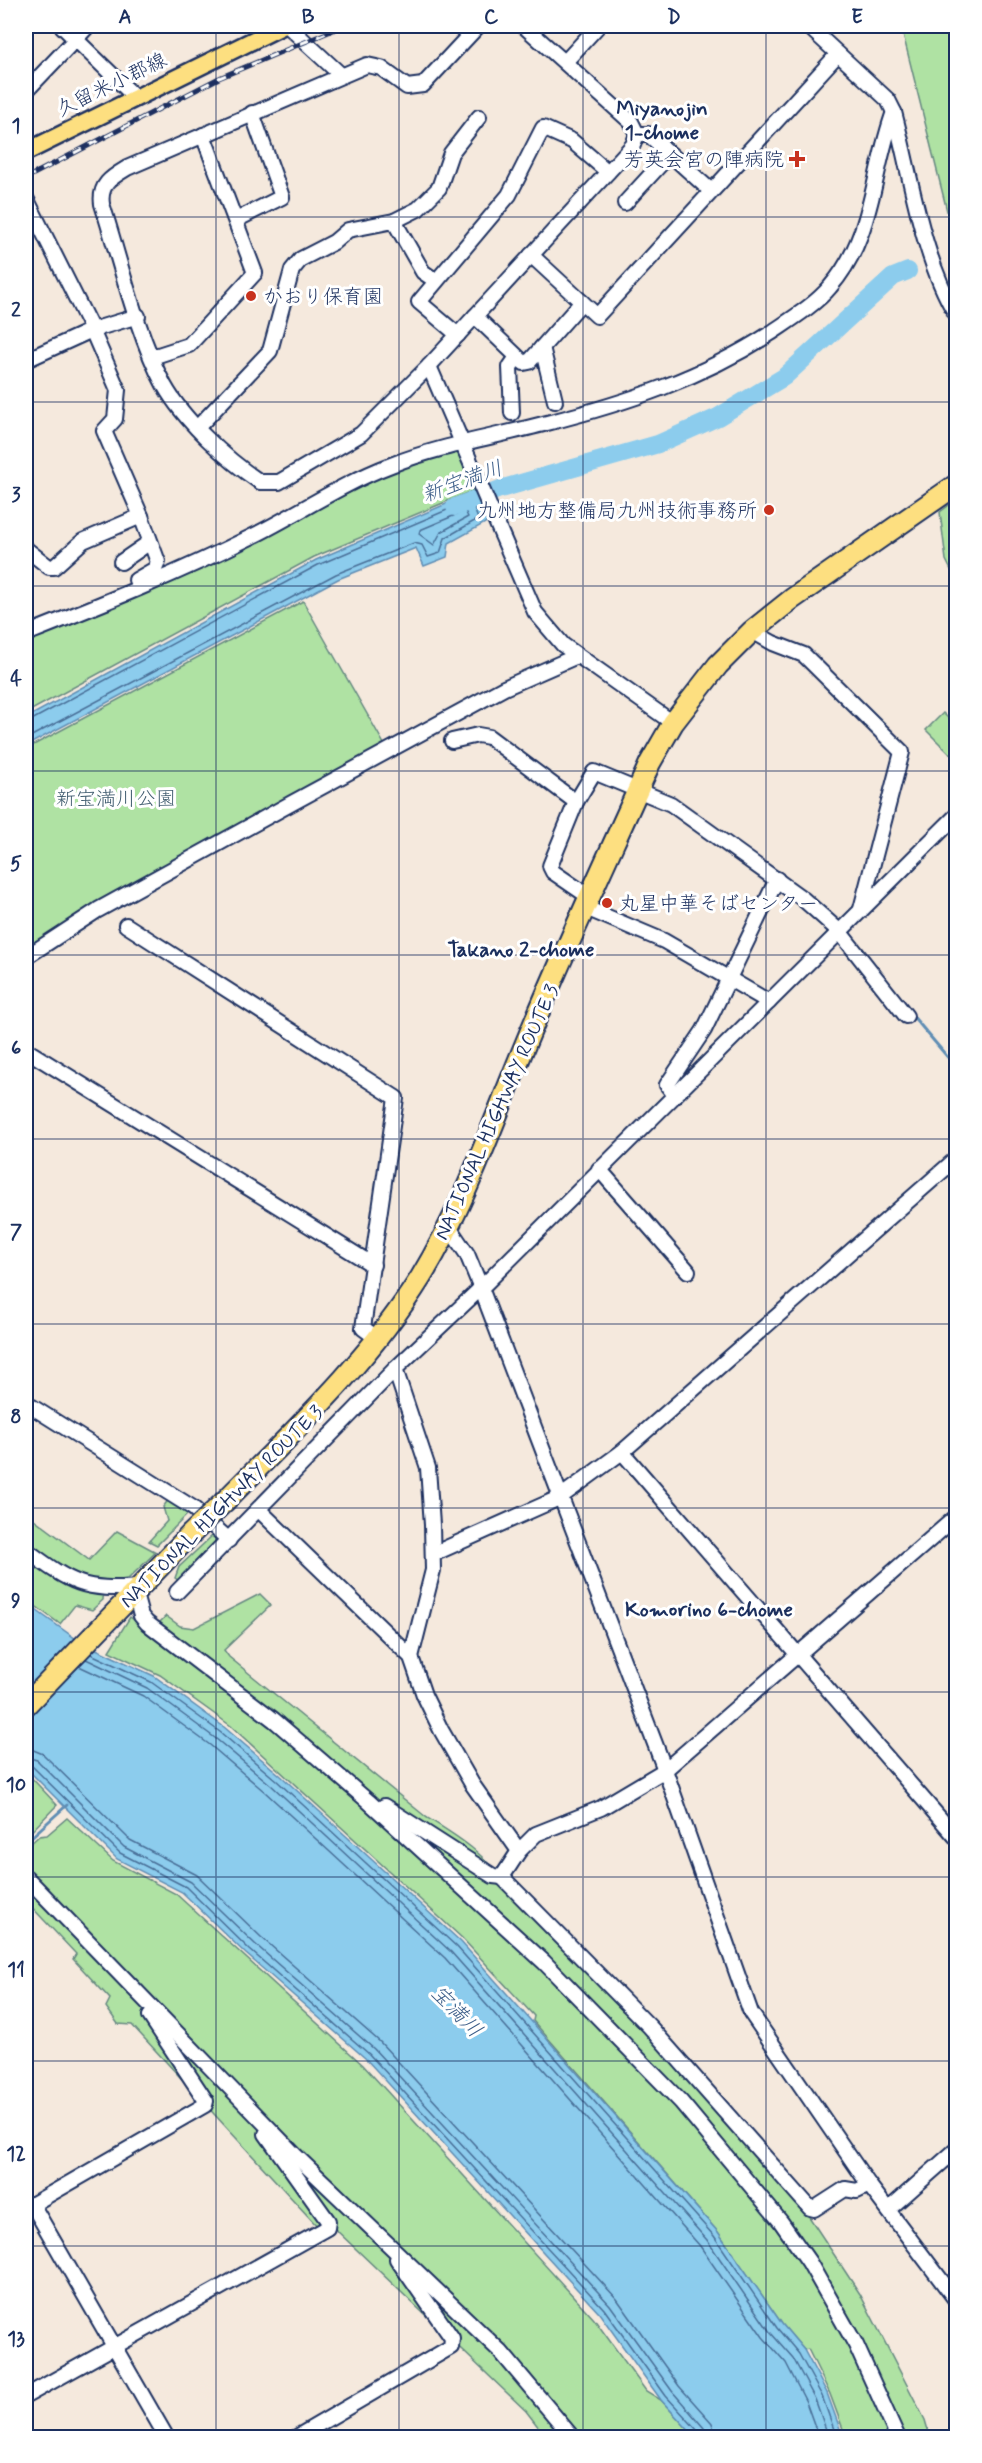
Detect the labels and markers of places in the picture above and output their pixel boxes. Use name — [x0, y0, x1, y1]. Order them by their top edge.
place label: 芳英会宮の陣病院 — [624, 147, 784, 174]
marker: 芳英会宮の陣病院 — [788, 150, 806, 168]
place label: かおり保育園 — [263, 284, 383, 311]
marker: かおり保育園 — [244, 289, 258, 303]
place label: 九州地方整備局九州技術事務所 — [477, 498, 757, 525]
marker: 九州地方整備局九州技術事務所 — [762, 503, 776, 517]
place label: 丸星中華そばセンター — [619, 891, 818, 918]
marker: 丸星中華そばセンター — [600, 896, 614, 910]

